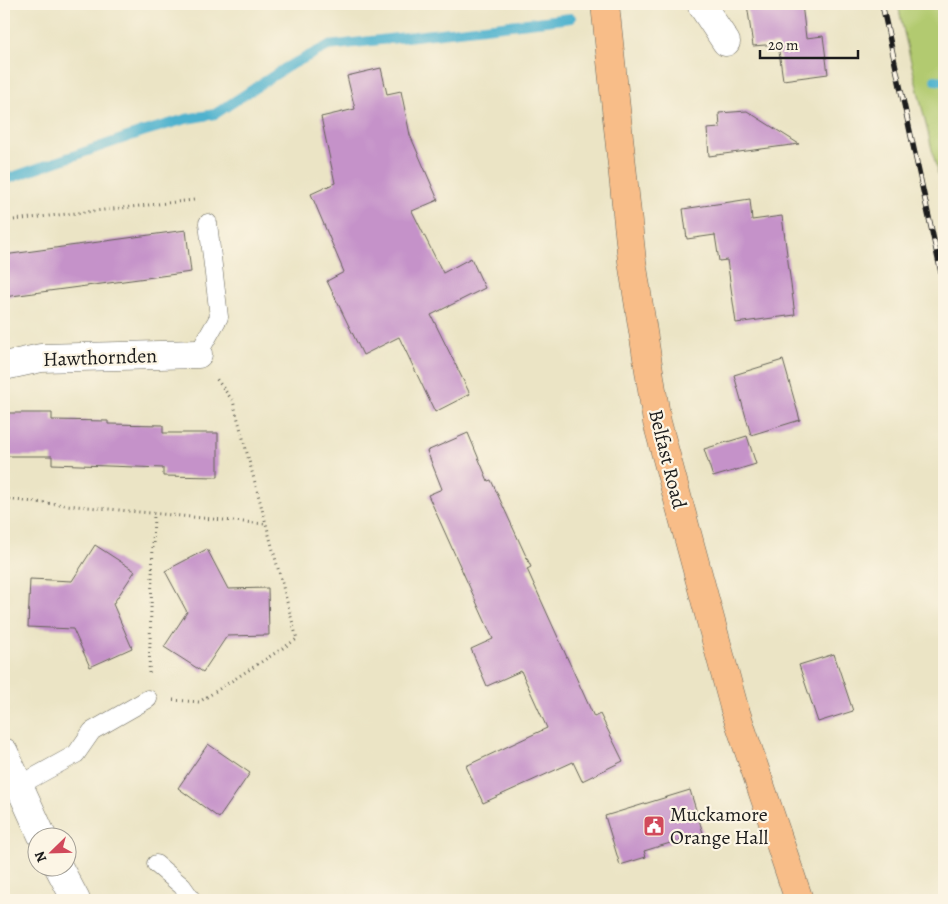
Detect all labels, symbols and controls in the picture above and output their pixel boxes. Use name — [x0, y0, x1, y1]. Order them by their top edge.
scale bar — [760, 28, 858, 60]
text: 20 m — [768, 35, 799, 55]
street label: Hawthornden — [42, 342, 158, 373]
street label: Belfast Road — [642, 407, 693, 512]
place label: Muckamore Orange Hall — [670, 801, 768, 851]
public building icon: Muckamore Orange Hall — [642, 814, 666, 838]
north arrow — [28, 826, 78, 876]
text: N — [30, 848, 51, 865]

